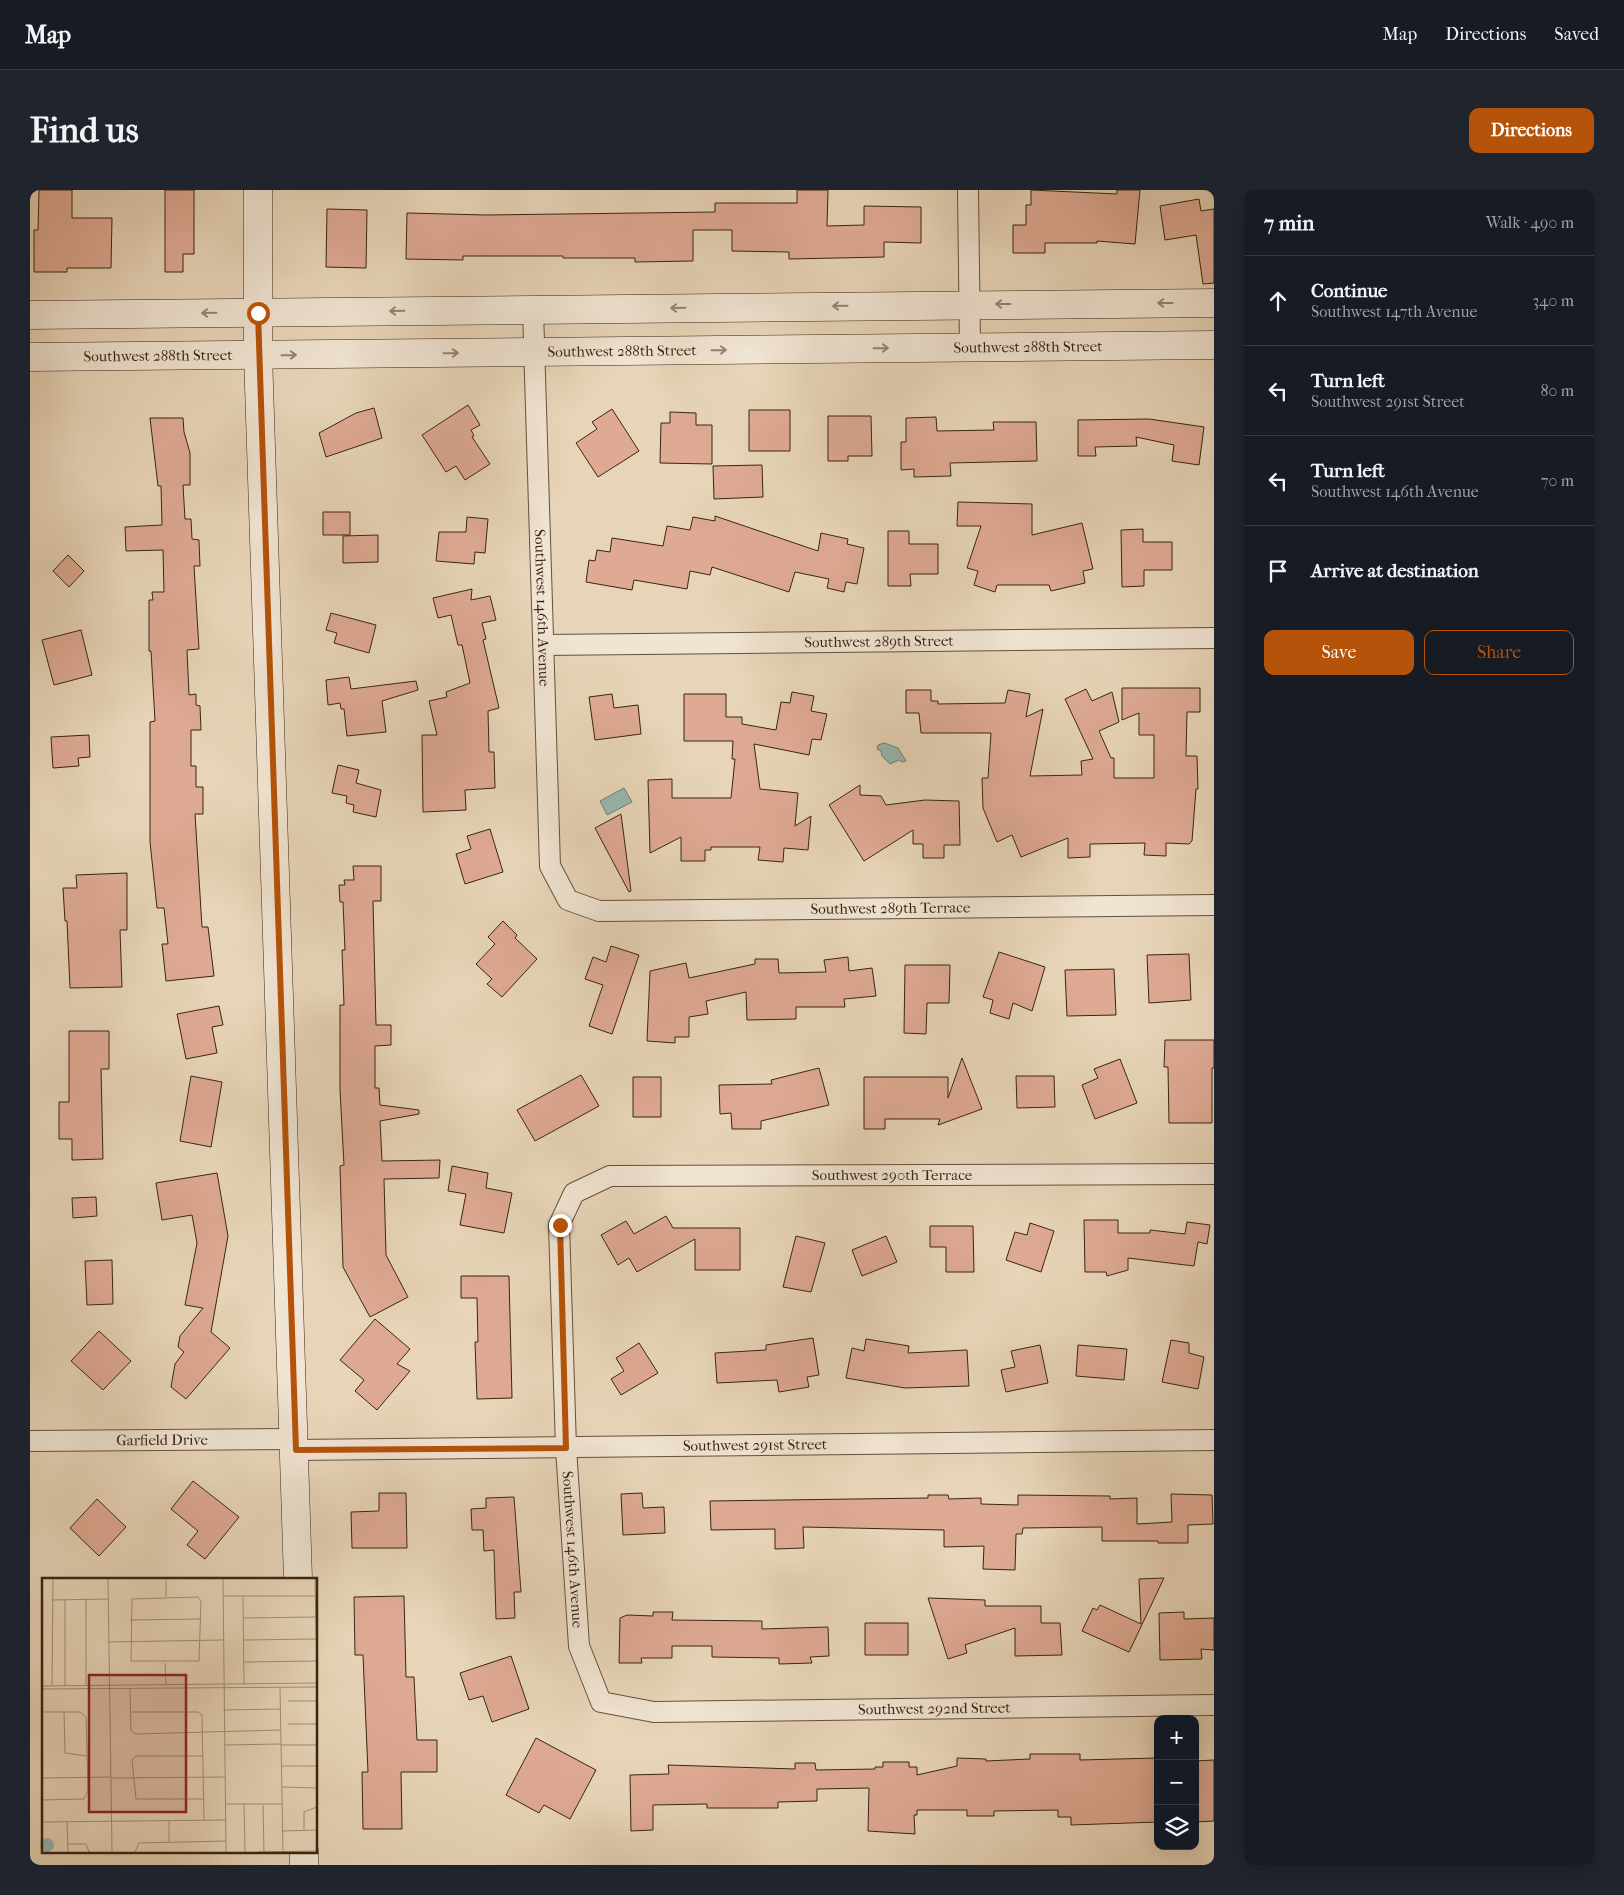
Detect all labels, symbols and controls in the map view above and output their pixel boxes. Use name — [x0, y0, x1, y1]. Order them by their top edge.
text: Map — [25, 21, 71, 49]
text: Map — [1383, 24, 1417, 45]
text: Directions — [1445, 24, 1526, 45]
text: Saved — [1554, 24, 1599, 45]
button: Directions — [1469, 108, 1594, 153]
text: Find us — [30, 110, 139, 151]
text: 7 min — [1264, 211, 1315, 235]
text: Walk · 490 m — [1486, 213, 1574, 232]
text: Continue — [1311, 280, 1387, 302]
icon: ahead — [1264, 287, 1292, 315]
text: 340 m — [1532, 291, 1574, 310]
one-way arrow — [1158, 298, 1174, 308]
one-way arrow — [995, 299, 1012, 309]
one-way arrow — [833, 301, 849, 311]
route start — [247, 302, 270, 325]
text: Southwest 147th Avenue — [1311, 302, 1477, 321]
one-way arrow — [670, 303, 686, 313]
one-way arrow — [389, 306, 406, 316]
one-way arrow — [201, 308, 218, 318]
street label: Southwest 288th Street — [953, 337, 1103, 357]
street label: Southwest 288th Street — [547, 341, 697, 361]
one-way arrow — [872, 343, 889, 353]
one-way arrow — [710, 345, 726, 355]
street label: Southwest 288th Street — [83, 346, 233, 365]
one-way arrow — [442, 348, 459, 358]
one-way arrow — [280, 350, 296, 359]
text: Turn left — [1311, 370, 1385, 392]
icon: left — [1264, 377, 1292, 405]
text: 80 m — [1540, 381, 1574, 400]
text: Southwest 291st Street — [1311, 392, 1465, 411]
text: Turn left — [1311, 460, 1385, 482]
icon: left — [1264, 467, 1292, 495]
text: 70 m — [1541, 471, 1574, 490]
text: Southwest 146th Avenue — [1311, 482, 1479, 501]
street label: Southwest 146th Avenue — [531, 529, 554, 687]
icon: arrive — [1264, 557, 1292, 585]
text: Arrive at destination — [1311, 560, 1479, 582]
button: Save — [1264, 630, 1414, 675]
button: Share — [1424, 630, 1574, 675]
street label: Southwest 289th Street — [804, 632, 954, 651]
street label: Southwest 289th Terrace — [810, 898, 971, 918]
street label: Southwest 290th Terrace — [812, 1166, 973, 1184]
route end — [549, 1214, 572, 1237]
street label: Garfield Drive — [116, 1431, 209, 1449]
street label: Southwest 291st Street — [683, 1435, 828, 1455]
street label: Southwest 146th Avenue — [559, 1470, 587, 1629]
inset map — [42, 1578, 318, 1852]
street label: Southwest 292nd Street — [858, 1699, 1011, 1718]
map controls — [1154, 1715, 1199, 1850]
button: + — [1154, 1715, 1199, 1760]
button: − — [1154, 1760, 1199, 1805]
button: layers — [1154, 1805, 1199, 1850]

